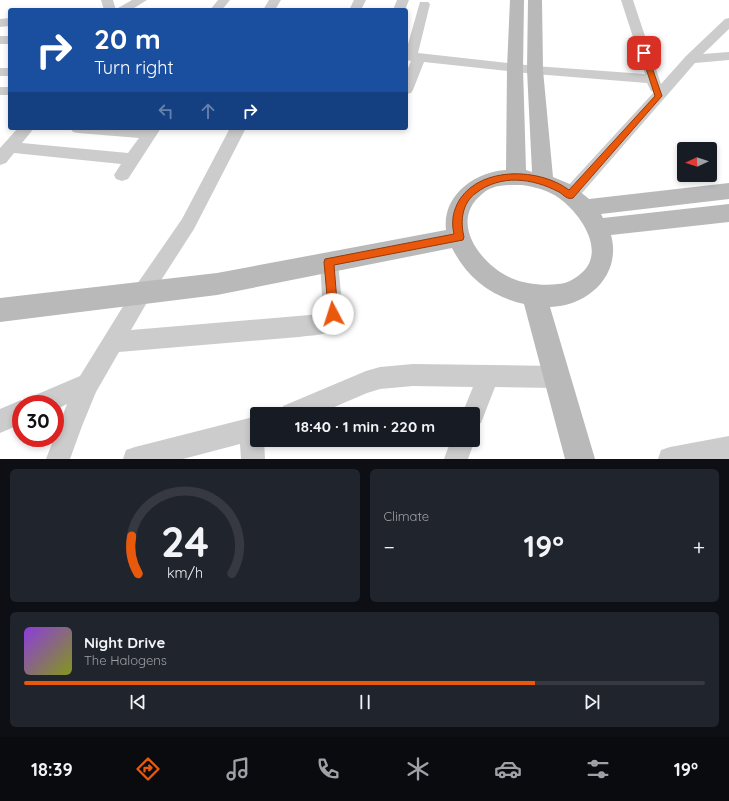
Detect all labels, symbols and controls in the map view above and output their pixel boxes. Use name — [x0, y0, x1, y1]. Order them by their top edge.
text: 20 m — [94, 21, 161, 56]
icon: right — [28, 24, 80, 76]
pin — [627, 36, 661, 70]
icon: arrive — [633, 42, 655, 64]
text: Turn right — [94, 56, 174, 79]
icon: left — [155, 100, 177, 122]
icon: ahead — [197, 100, 219, 122]
icon: right — [239, 100, 261, 122]
north arrow — [677, 142, 717, 182]
map controls — [677, 142, 717, 182]
position arrow — [312, 293, 354, 335]
speed limit sign: 30 — [12, 395, 64, 447]
text: 18:40 · 1 min · 220 m — [295, 417, 435, 436]
text: Climate — [384, 508, 429, 524]
text: 24 — [161, 514, 209, 566]
text: 19° — [524, 527, 564, 565]
text: − — [384, 533, 395, 561]
text: + — [693, 533, 705, 561]
text: km/h — [167, 563, 203, 581]
text: Night Drive — [84, 633, 165, 652]
text: The Halogens — [84, 652, 167, 668]
icon: previous — [127, 691, 149, 713]
icon: pause — [354, 691, 376, 713]
icon: next — [581, 691, 603, 713]
icon: directions — [134, 755, 162, 783]
icon: music — [224, 755, 252, 783]
icon: phone — [314, 755, 342, 783]
icon: climate — [404, 755, 432, 783]
icon: car — [494, 755, 522, 783]
icon: filters — [584, 755, 612, 783]
text: 18:39 — [31, 758, 73, 781]
text: 19° — [674, 758, 698, 781]

